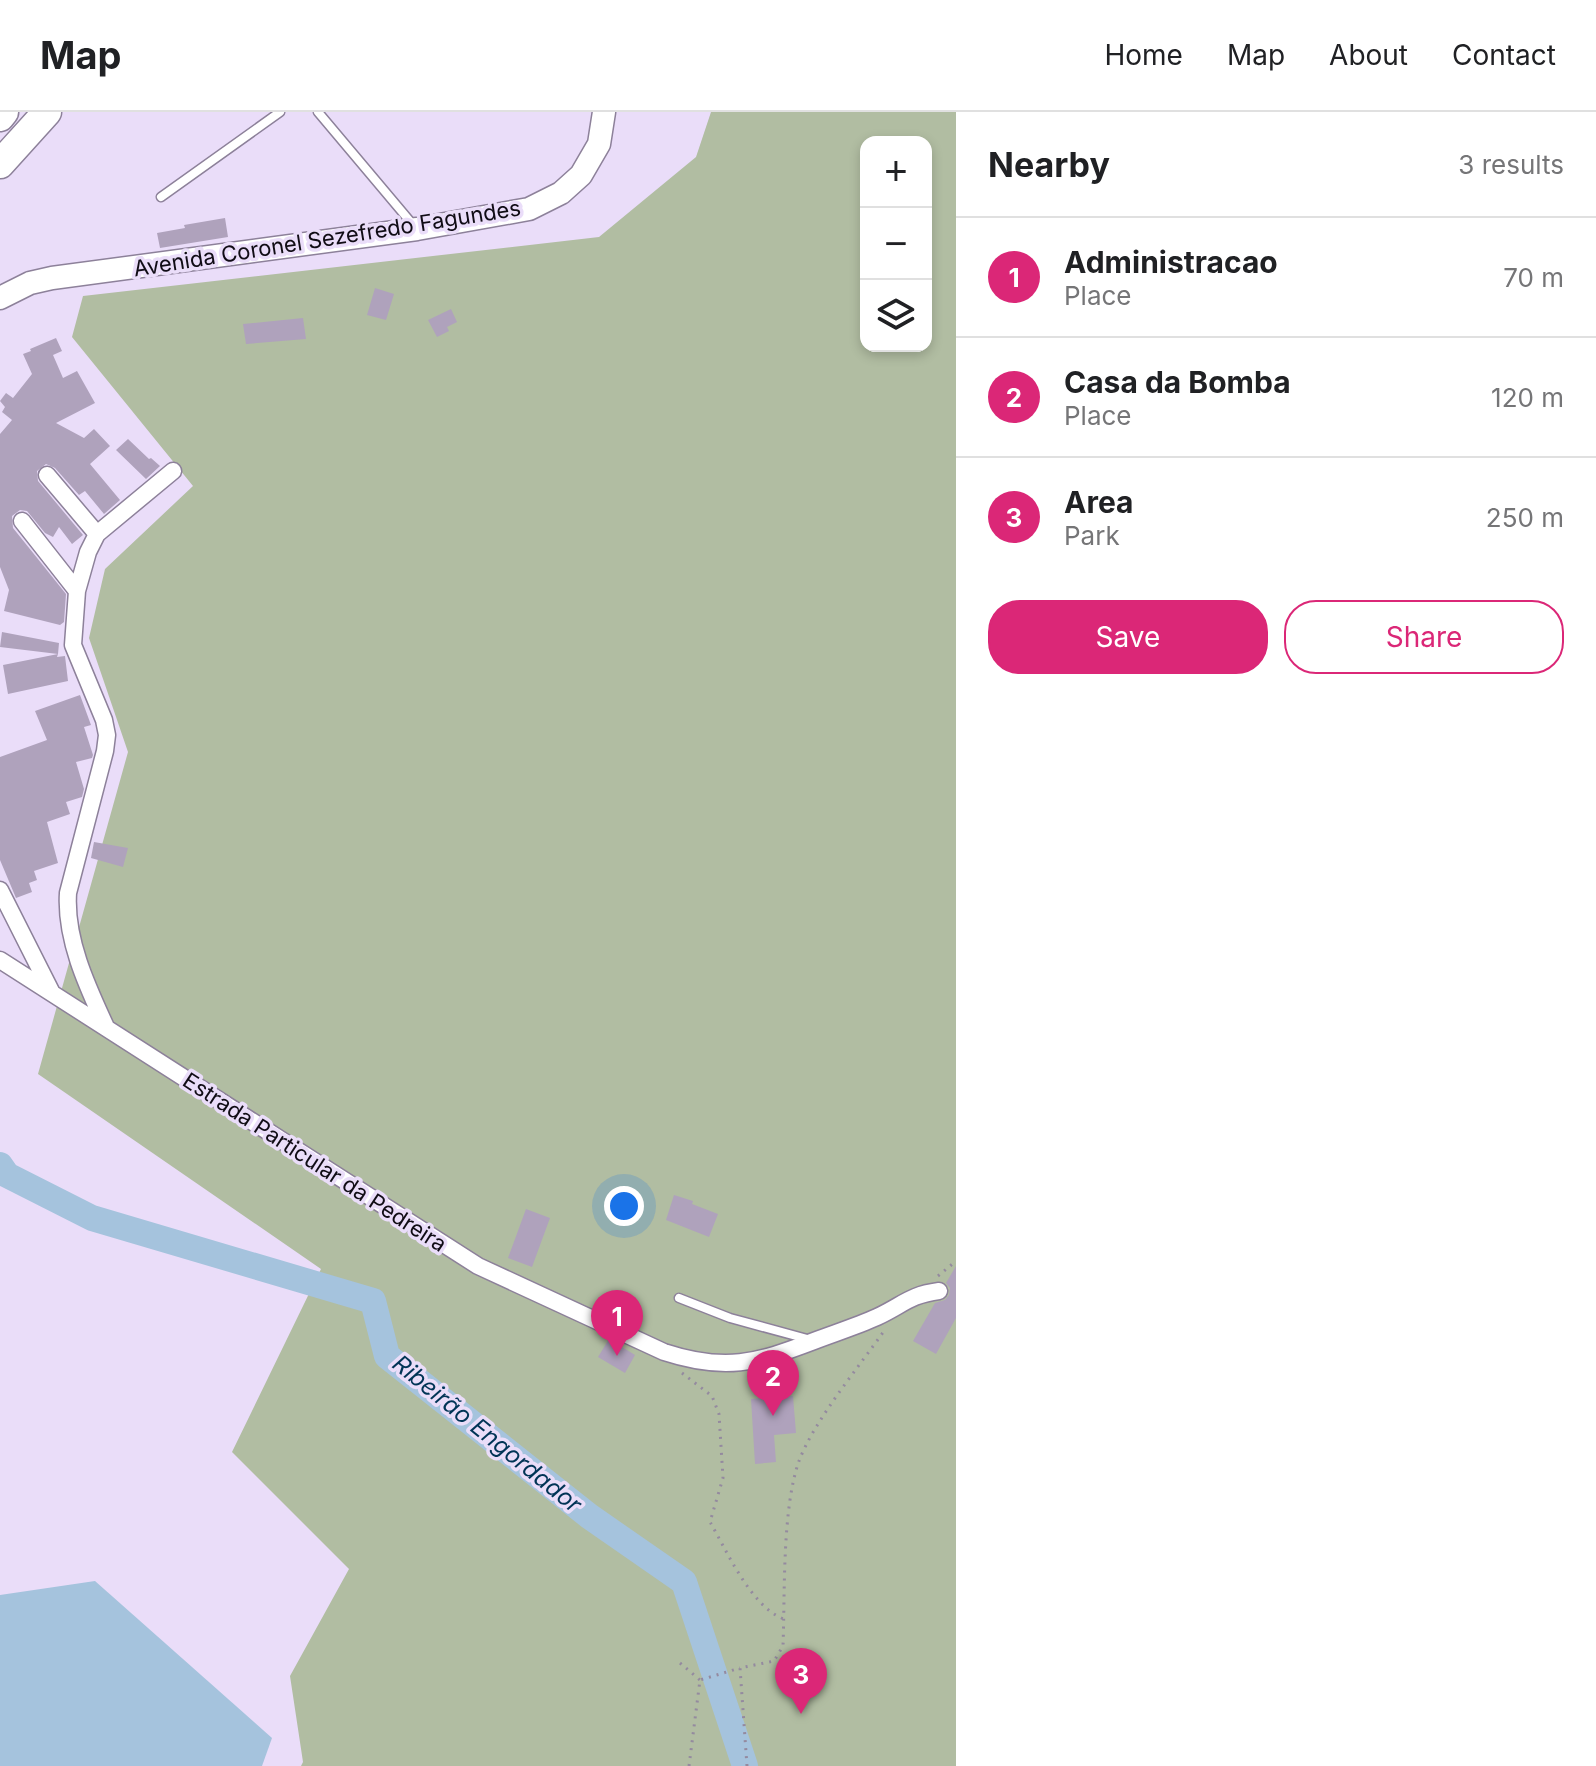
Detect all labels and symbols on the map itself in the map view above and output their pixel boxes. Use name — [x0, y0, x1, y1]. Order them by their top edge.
street label: Avenida Coronel Sezefredo Fagundes — [132, 195, 522, 281]
street label: Estrada Particular da Pedreira — [178, 1067, 452, 1257]
your location — [604, 1186, 644, 1226]
pin: 1 — [591, 1290, 643, 1356]
water label: Ribeirão Engordador — [387, 1349, 588, 1519]
pin: 2 — [747, 1350, 799, 1416]
pin: 3 — [775, 1648, 827, 1714]

